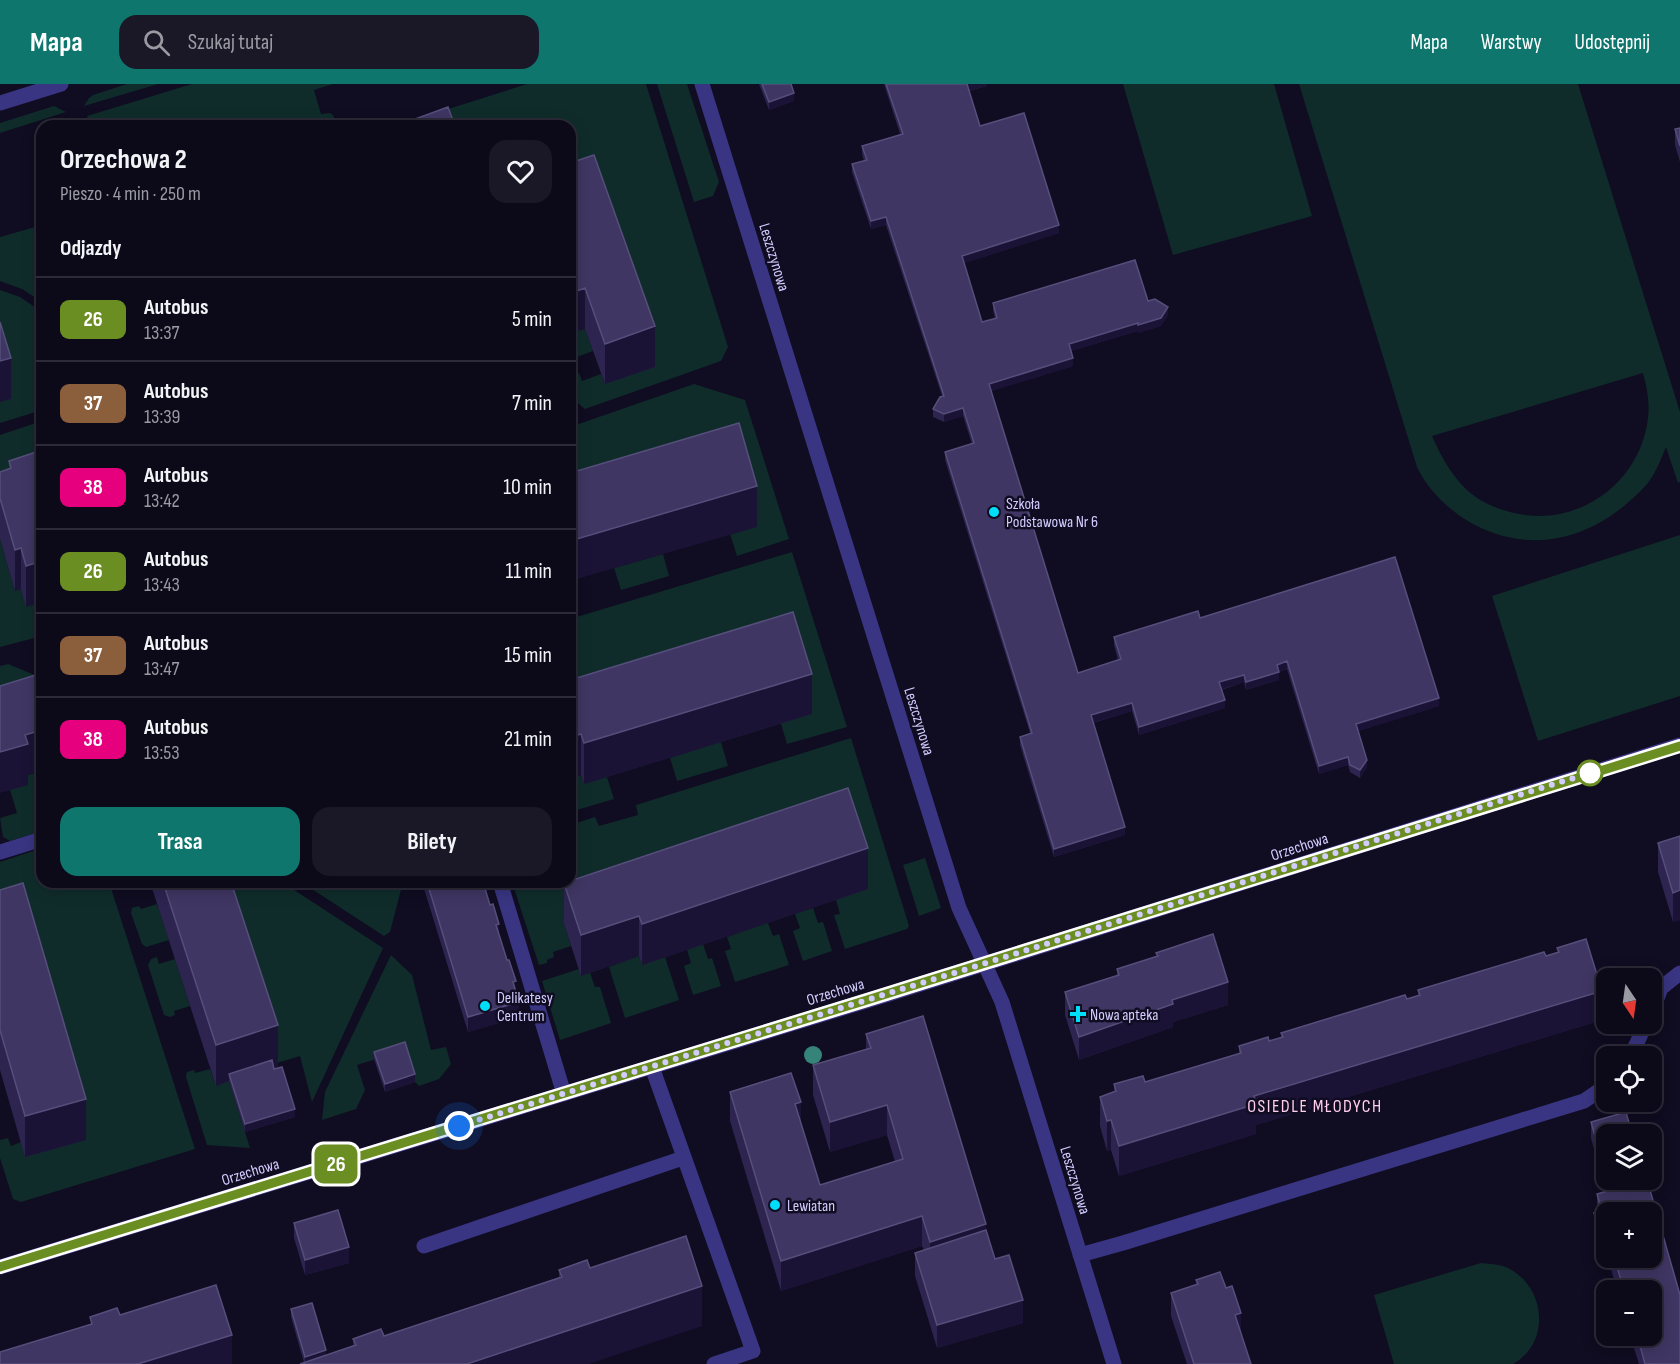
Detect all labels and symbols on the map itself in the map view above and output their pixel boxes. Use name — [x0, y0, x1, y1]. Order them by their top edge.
street label: Leszczynowa — [754, 221, 793, 294]
place label: Szkoła Podstawowa Nr 6 — [1006, 495, 1098, 532]
marker: Szkoła Podstawowa Nr 6 — [987, 505, 1001, 519]
street label: Leszczynowa — [899, 685, 938, 758]
unlabelled marker — [1577, 760, 1603, 786]
street label: Orzechowa — [1268, 829, 1331, 866]
north arrow — [1596, 968, 1662, 1034]
street label: Orzechowa — [804, 975, 867, 1010]
place label: Delikatesy Centrum — [497, 989, 553, 1026]
marker: Delikatesy Centrum — [478, 999, 492, 1013]
place label: Nowa apteka — [1090, 1006, 1158, 1025]
marker: Nowa apteka — [1071, 1007, 1085, 1021]
district label: OSIEDLE MŁODYCH — [1247, 1096, 1383, 1117]
your location — [444, 1111, 474, 1141]
line badge: 26 — [309, 1144, 363, 1184]
street label: Leszczynowa — [1055, 1144, 1094, 1217]
street label: Orzechowa — [219, 1155, 282, 1190]
place label: Lewiatan — [787, 1197, 835, 1216]
marker: Lewiatan — [768, 1198, 782, 1212]

